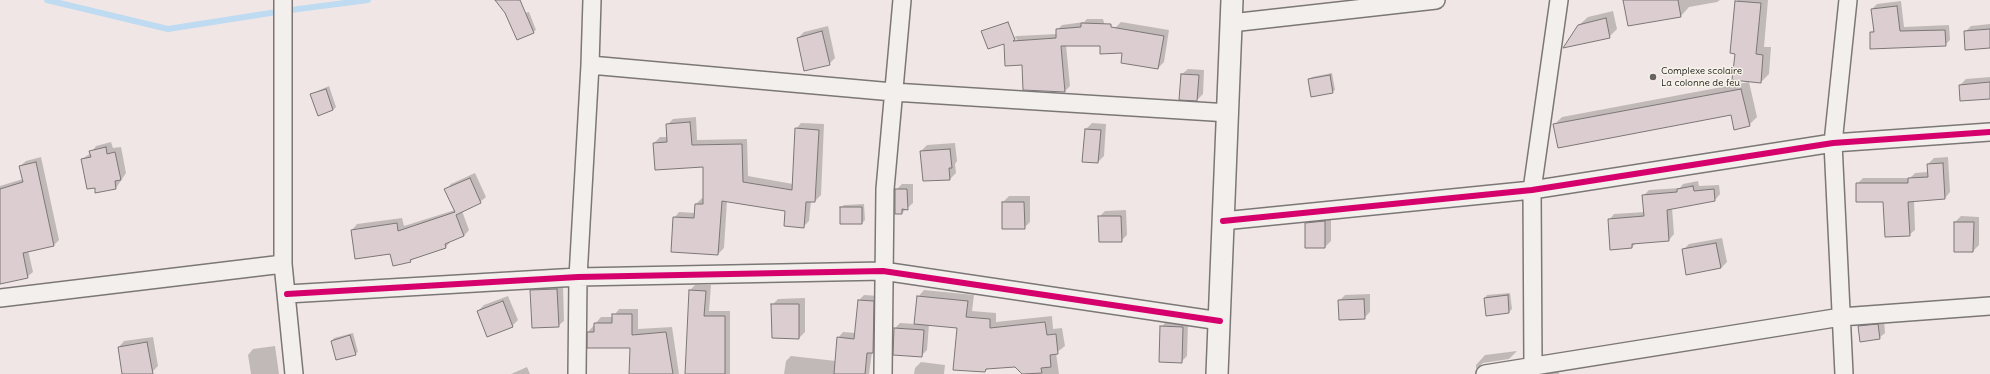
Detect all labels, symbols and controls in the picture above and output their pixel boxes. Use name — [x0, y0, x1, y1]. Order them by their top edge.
place label: Complexe scolaire La colonne de feu — [1661, 65, 1742, 88]
marker: Complexe scolaire La colonne de feu — [1648, 72, 1658, 82]

